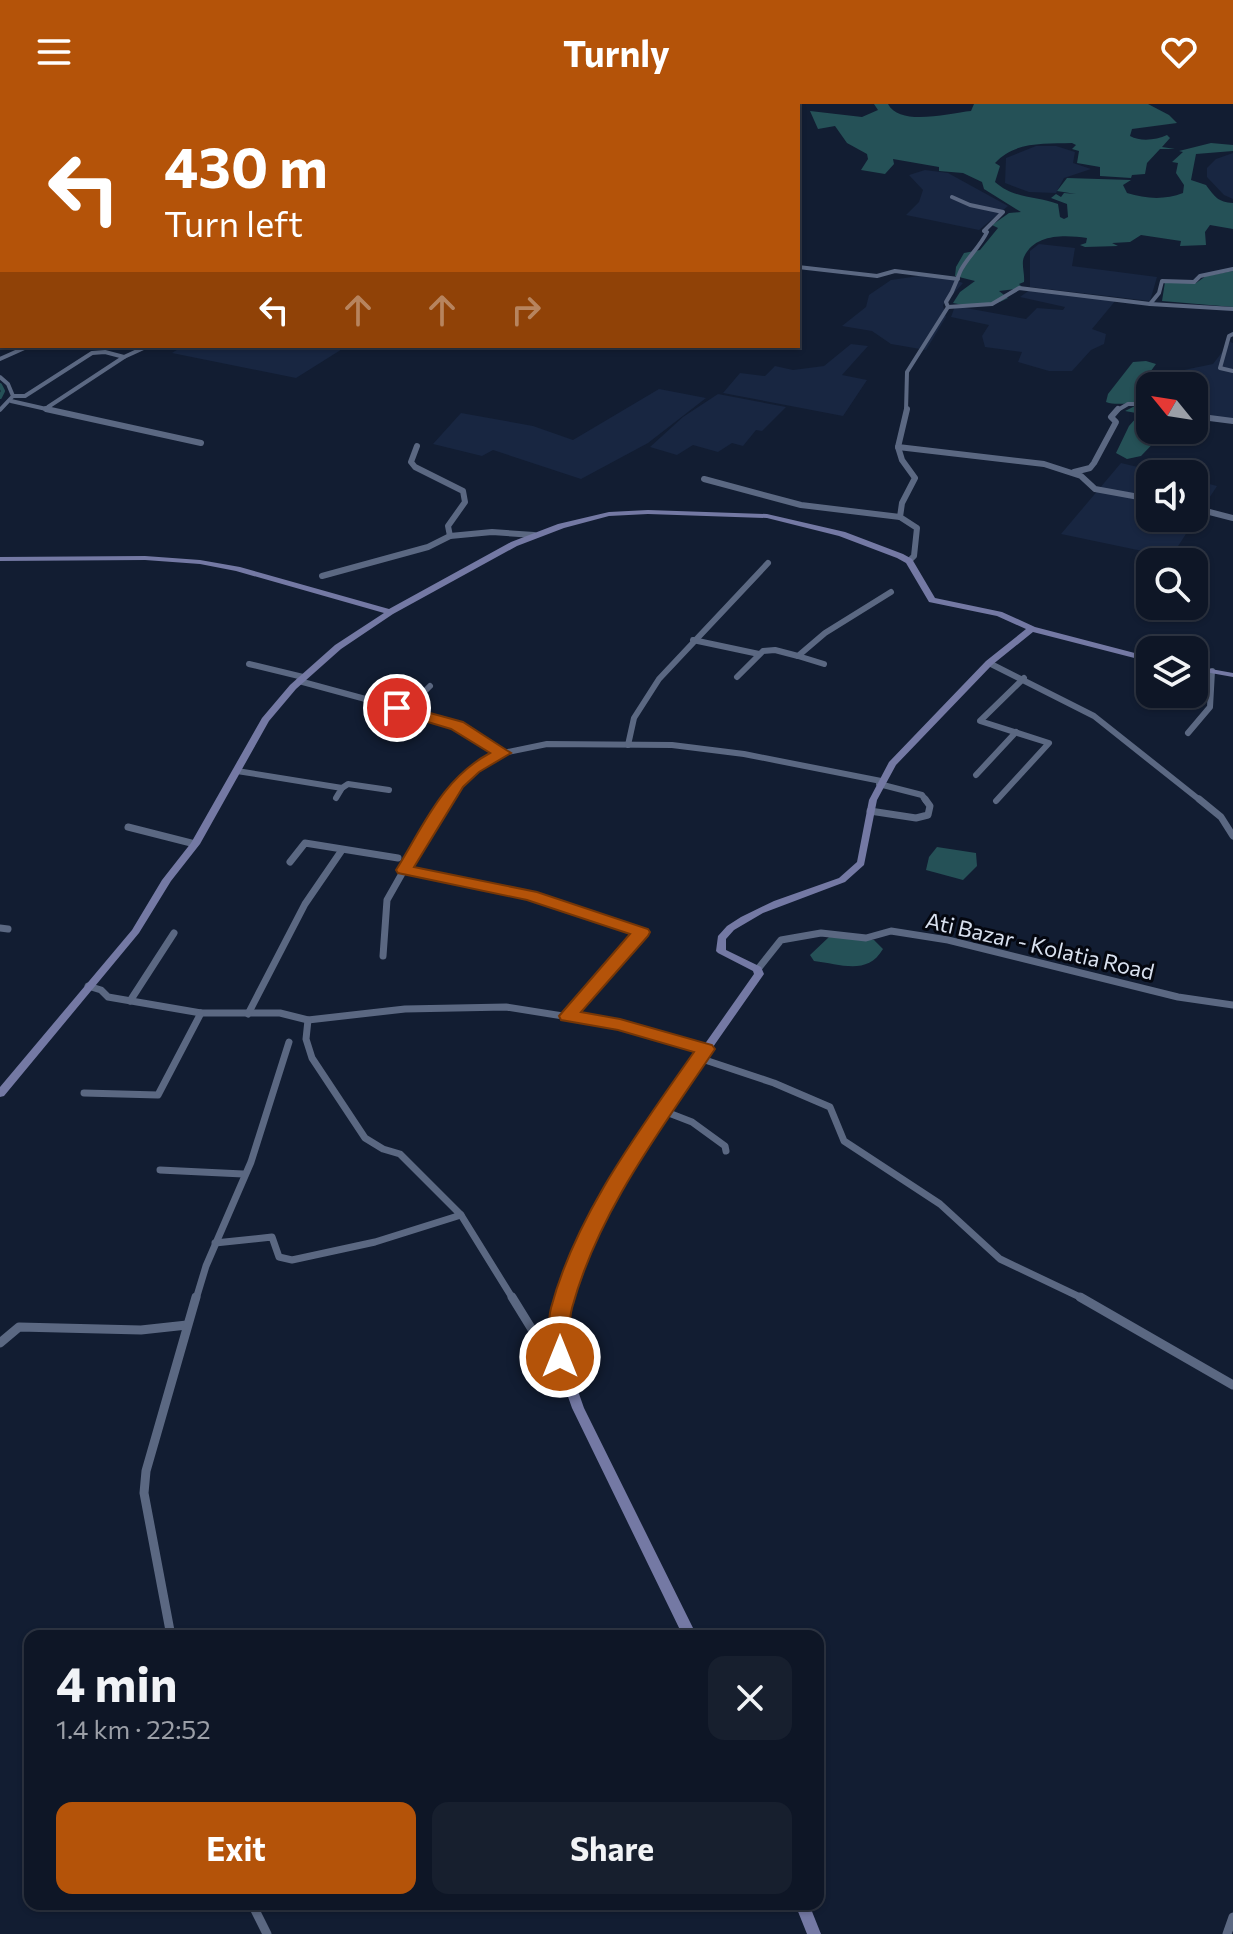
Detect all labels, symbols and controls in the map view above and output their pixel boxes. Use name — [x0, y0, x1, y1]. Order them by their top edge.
icon: menu — [32, 30, 76, 74]
text: Turnly — [563, 30, 670, 74]
icon: heart — [1157, 30, 1201, 74]
text: 430 m — [164, 131, 328, 200]
icon: left — [32, 136, 136, 240]
text: Turn left — [164, 200, 303, 244]
icon: left — [252, 288, 296, 332]
icon: ahead — [336, 288, 380, 332]
icon: ahead — [420, 288, 464, 332]
icon: right — [504, 288, 548, 332]
north arrow — [1136, 372, 1208, 444]
map controls — [1136, 372, 1208, 708]
button: sound — [1136, 460, 1208, 532]
button: search — [1136, 548, 1208, 620]
button: layers — [1136, 636, 1208, 708]
pin — [363, 674, 431, 742]
icon: arrive — [375, 686, 419, 730]
street label: Ati Bazar - Kolatia Road — [923, 906, 1157, 985]
position arrow — [518, 1315, 602, 1399]
text: 4 min — [56, 1653, 178, 1712]
button: close — [708, 1656, 792, 1740]
text: 1.4 km · 22:52 — [56, 1713, 211, 1744]
button: Exit — [56, 1802, 416, 1894]
button: Share — [432, 1802, 792, 1894]

